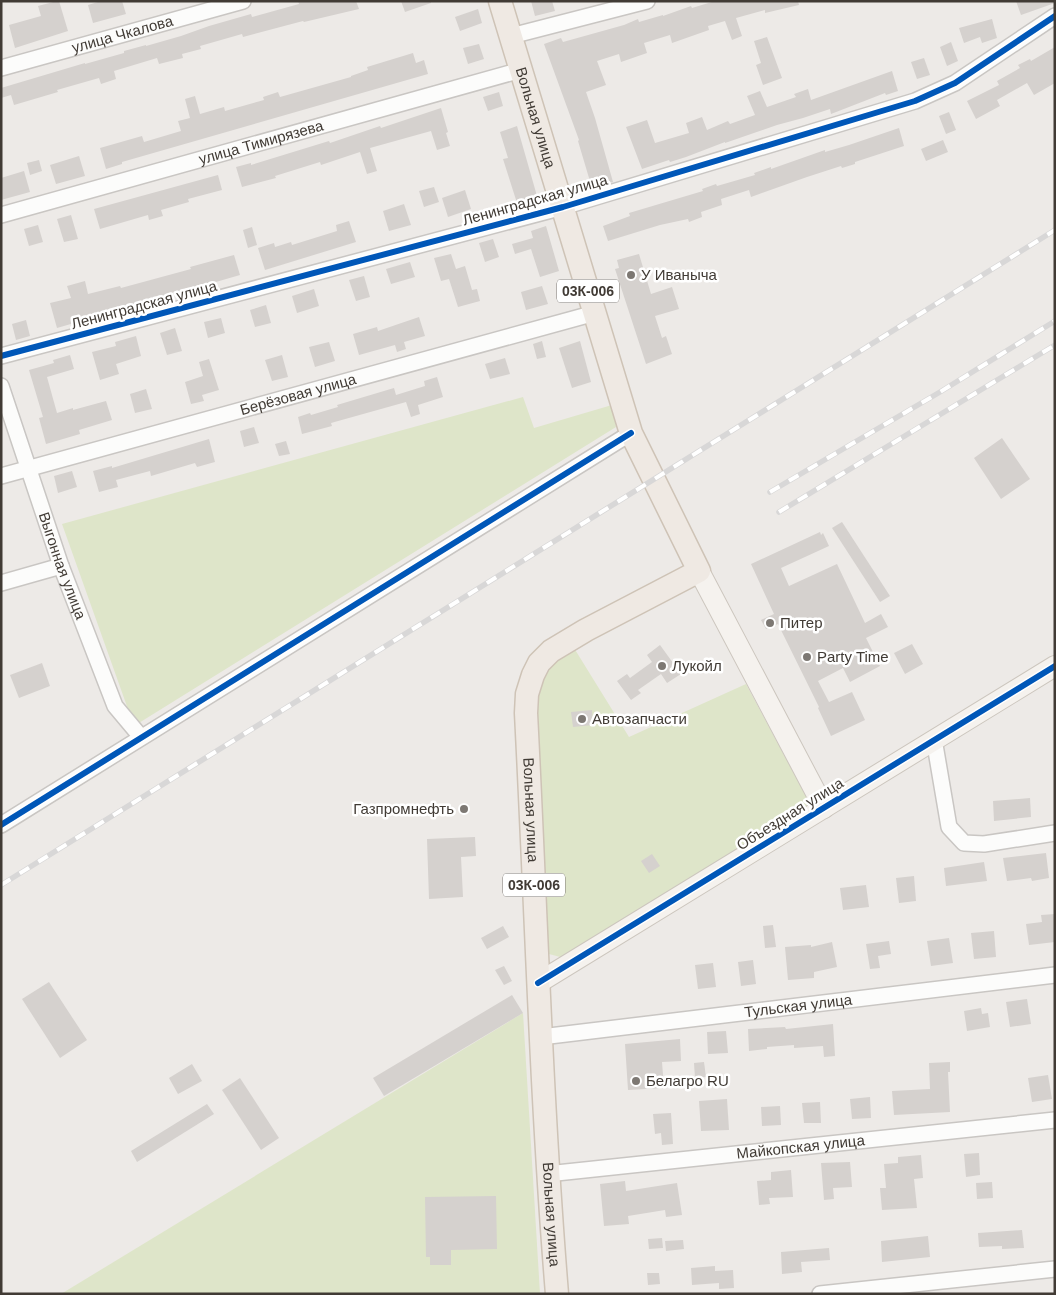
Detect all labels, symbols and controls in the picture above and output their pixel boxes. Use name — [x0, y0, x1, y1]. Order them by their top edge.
street label: улица Чкалова — [70, 12, 175, 56]
street label: Вольная улица — [513, 65, 559, 171]
street label: улица Тимирязева — [197, 116, 326, 167]
street label: Ленинградская улица — [460, 170, 610, 228]
place label: У Иваныча — [641, 266, 718, 283]
marker: У Иваныча — [625, 269, 637, 281]
street label: Ленинградская улица — [69, 277, 219, 332]
road number: 03К-006 — [557, 280, 619, 302]
street label: Берёзовая улица — [238, 370, 358, 418]
street label: Выгонная улица — [36, 510, 90, 622]
place label: Питер — [780, 614, 823, 631]
marker: Питер — [764, 617, 776, 629]
place label: Party Time — [817, 648, 889, 665]
marker: Party Time — [801, 651, 813, 663]
place label: Лукойл — [672, 657, 722, 674]
marker: Лукойл — [656, 660, 668, 672]
place label: Автозапчасти — [592, 710, 687, 727]
marker: Автозапчасти — [576, 713, 588, 725]
street label: Вольная улица — [520, 757, 542, 863]
street label: Объездная улица — [733, 774, 847, 853]
place label: Газпромнефть — [353, 800, 454, 817]
marker: Газпромнефть — [458, 803, 470, 815]
road number: 03К-006 — [503, 874, 565, 896]
street label: Тульская улица — [743, 990, 854, 1020]
place label: Белагро RU — [646, 1072, 729, 1089]
marker: Белагро RU — [630, 1075, 642, 1087]
street label: Майкопская улица — [736, 1131, 866, 1162]
street label: Вольная улица — [540, 1162, 564, 1268]

